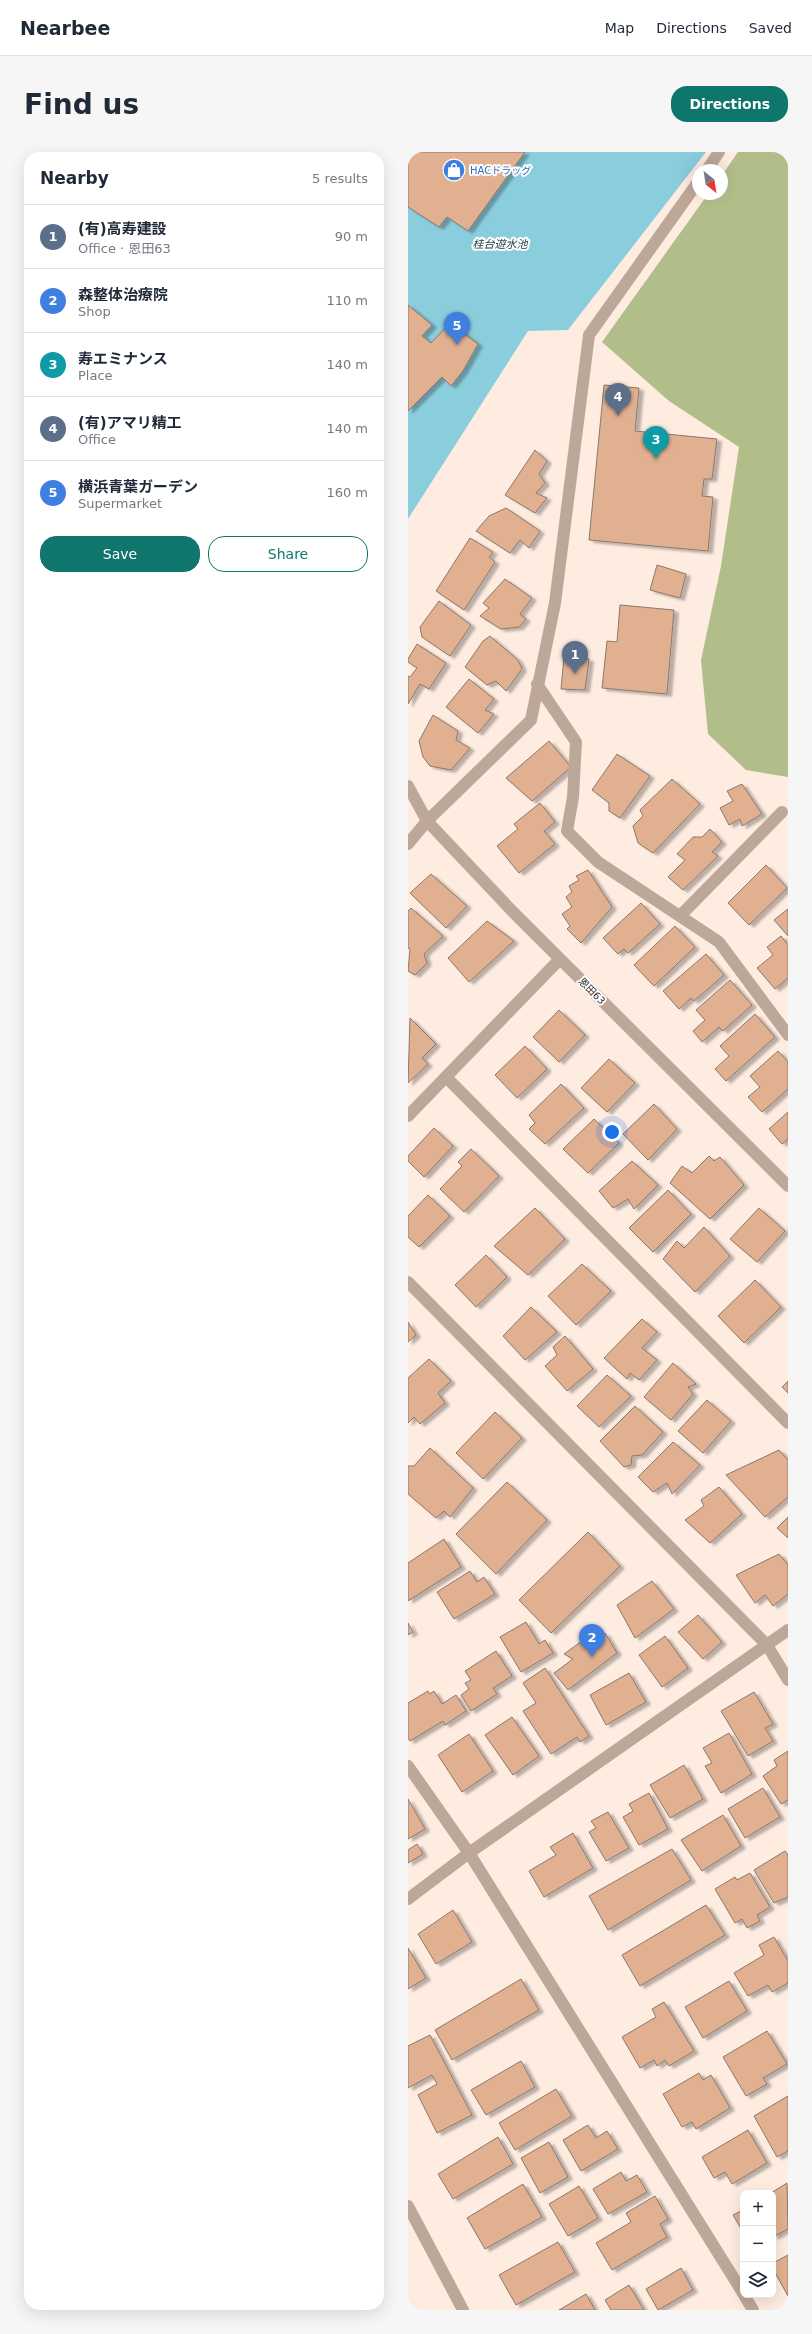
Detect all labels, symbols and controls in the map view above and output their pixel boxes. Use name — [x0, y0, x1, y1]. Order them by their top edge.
text: Nearbee — [20, 17, 110, 39]
text: Map — [605, 20, 634, 36]
text: Directions — [656, 20, 727, 36]
text: Saved — [749, 20, 792, 36]
button: Directions — [671, 86, 788, 122]
text: Find us — [24, 88, 139, 121]
shop icon: HACドラッグ — [441, 157, 467, 183]
north arrow — [692, 164, 728, 200]
place label: HACドラッグ — [470, 165, 531, 176]
text: Nearby — [40, 168, 109, 188]
text: 5 results — [312, 171, 368, 186]
text: (有)高寿建設 — [78, 220, 167, 238]
text: 1 — [48, 229, 58, 244]
text: 90 m — [335, 229, 368, 244]
water label: 桂台遊水池 — [473, 238, 528, 251]
text: Office · 恩田63 — [78, 241, 171, 256]
text: 森整体治療院 — [78, 286, 168, 304]
text: 2 — [48, 293, 58, 308]
text: 110 m — [326, 293, 368, 308]
text: Shop — [78, 304, 111, 319]
pin: 5 — [444, 312, 470, 345]
text: 寿エミナンス — [78, 350, 168, 368]
text: 3 — [48, 357, 58, 372]
text: 140 m — [326, 357, 368, 372]
text: Place — [78, 368, 113, 383]
pin: 4 — [605, 383, 631, 416]
text: (有)アマリ精工 — [78, 414, 182, 432]
text: 4 — [48, 421, 58, 436]
text: 140 m — [326, 421, 368, 436]
pin: 3 — [643, 426, 669, 459]
text: Office — [78, 432, 116, 447]
text: 横浜青葉ガーデン — [78, 478, 198, 496]
text: 5 — [48, 485, 58, 500]
text: 160 m — [326, 485, 368, 500]
text: Supermarket — [78, 496, 162, 511]
button: Save — [40, 536, 200, 572]
button: Share — [208, 536, 368, 572]
pin: 1 — [562, 641, 588, 674]
street label: 恩田63 — [577, 976, 607, 1006]
your location — [602, 1122, 622, 1142]
pin: 2 — [579, 1624, 605, 1657]
map controls — [740, 2190, 776, 2298]
button: + — [740, 2190, 776, 2226]
button: − — [740, 2226, 776, 2262]
button: layers — [740, 2262, 776, 2298]

